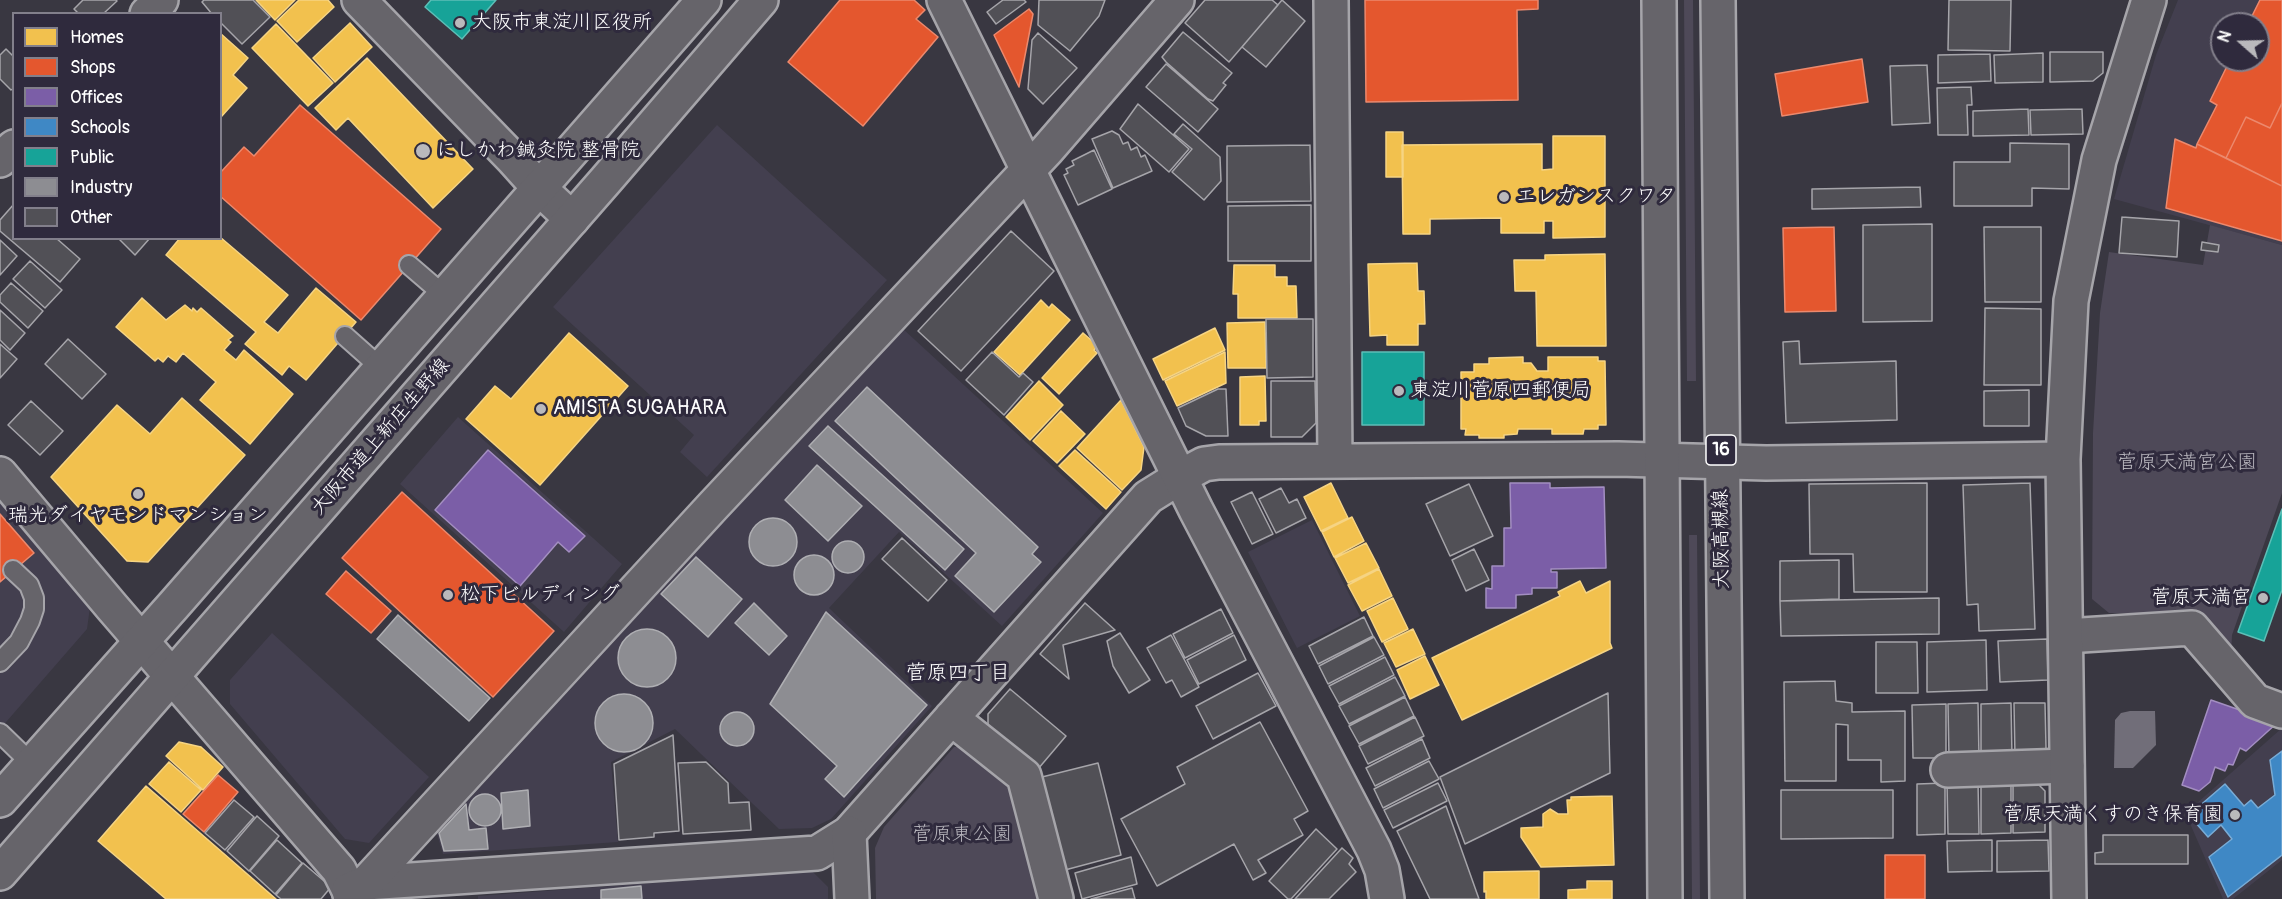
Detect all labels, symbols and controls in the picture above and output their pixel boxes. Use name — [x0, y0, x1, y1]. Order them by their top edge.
place label: 大阪市東淀川区役所 — [472, 11, 652, 35]
legend — [12, 12, 222, 240]
north arrow — [2210, 12, 2270, 72]
marker: 大阪市東淀川区役所 — [453, 16, 467, 30]
text: Homes — [70, 26, 123, 49]
text: N — [2214, 28, 2236, 45]
text: Shops — [70, 56, 115, 79]
text: Offices — [70, 86, 122, 109]
text: Schools — [70, 116, 130, 139]
place label: にしかわ鍼灸院 整骨院 — [436, 139, 640, 163]
marker: にしかわ鍼灸院 整骨院 — [414, 142, 432, 160]
text: Public — [70, 146, 114, 169]
text: Industry — [70, 176, 133, 199]
place label: エレガンスクワタ — [1516, 185, 1676, 209]
marker: エレガンスクワタ — [1497, 190, 1511, 204]
text: Other — [70, 206, 112, 229]
street label: 大阪市道上新庄生野線 — [306, 354, 456, 520]
place label: 東淀川菅原四郵便局 — [1411, 379, 1591, 403]
marker: 東淀川菅原四郵便局 — [1392, 384, 1406, 398]
place label: AMISTA SUGAHARA — [553, 397, 727, 421]
marker: AMISTA SUGAHARA — [534, 402, 548, 416]
road number: 16 — [1706, 435, 1736, 465]
park label: 菅原天満宮公園 — [2117, 451, 2257, 475]
marker: 瑞光ダイヤモンドマンション — [131, 487, 145, 501]
street label: 大阪高槻線 — [1709, 489, 1735, 589]
place label: 瑞光ダイヤモンドマンション — [8, 504, 268, 528]
place label: 松下ビルディング — [460, 583, 620, 607]
place label: 菅原天満宮 — [2151, 586, 2251, 610]
marker: 松下ビルディング — [441, 588, 455, 602]
marker: 菅原天満宮 — [2256, 591, 2270, 605]
district label: 菅原四丁目 — [906, 661, 1010, 687]
place label: 菅原天満くすのき保育園 — [2003, 803, 2223, 827]
marker: 菅原天満くすのき保育園 — [2228, 808, 2242, 822]
park label: 菅原東公園 — [912, 823, 1012, 847]

